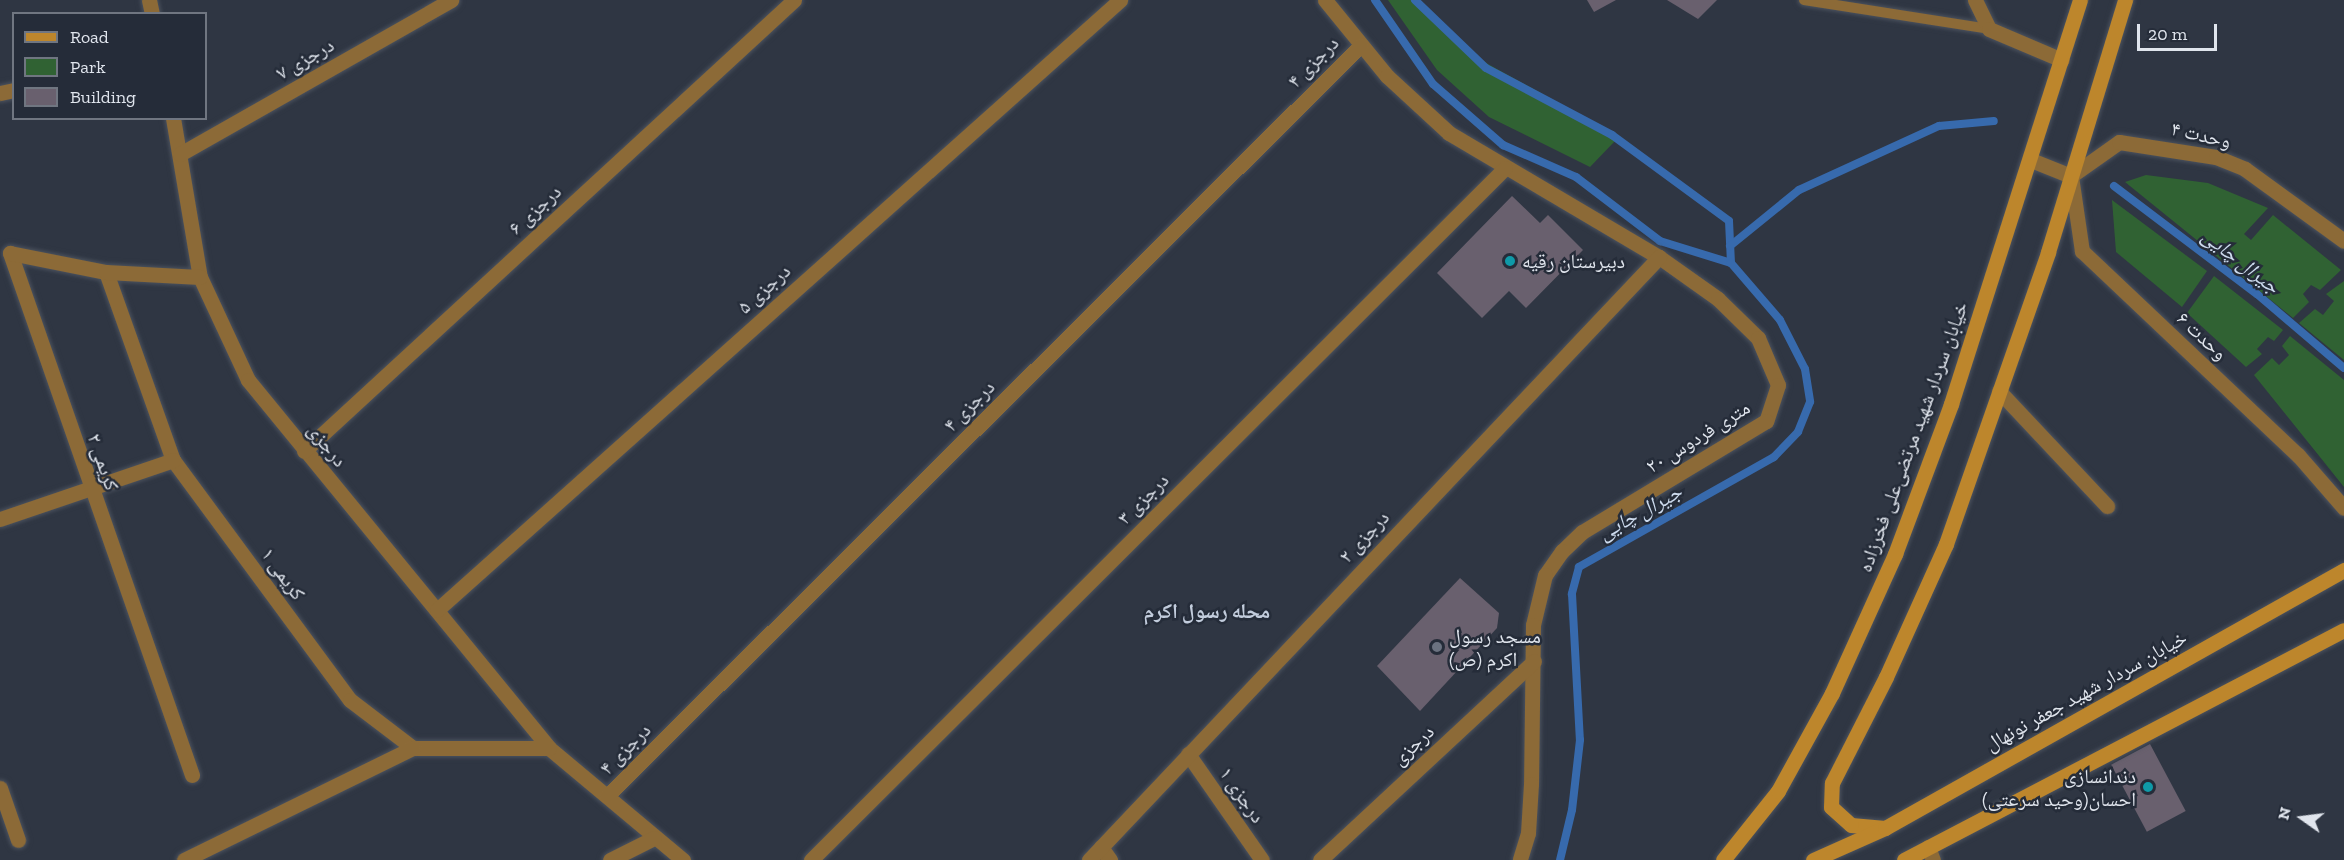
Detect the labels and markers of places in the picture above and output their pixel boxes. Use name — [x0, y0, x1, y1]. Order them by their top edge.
place label: دبیرستان رقیه — [1522, 249, 1625, 273]
marker: دبیرستان رقیه — [1503, 254, 1517, 268]
place label: مسجد رسول اکرم (ص) — [1449, 624, 1541, 671]
marker: مسجد رسول اکرم (ص) — [1430, 640, 1444, 654]
place label: دندانسازی احسان(وحید سرعتی) — [1982, 764, 2136, 811]
marker: دندانسازی احسان(وحید سرعتی) — [2141, 780, 2155, 794]

